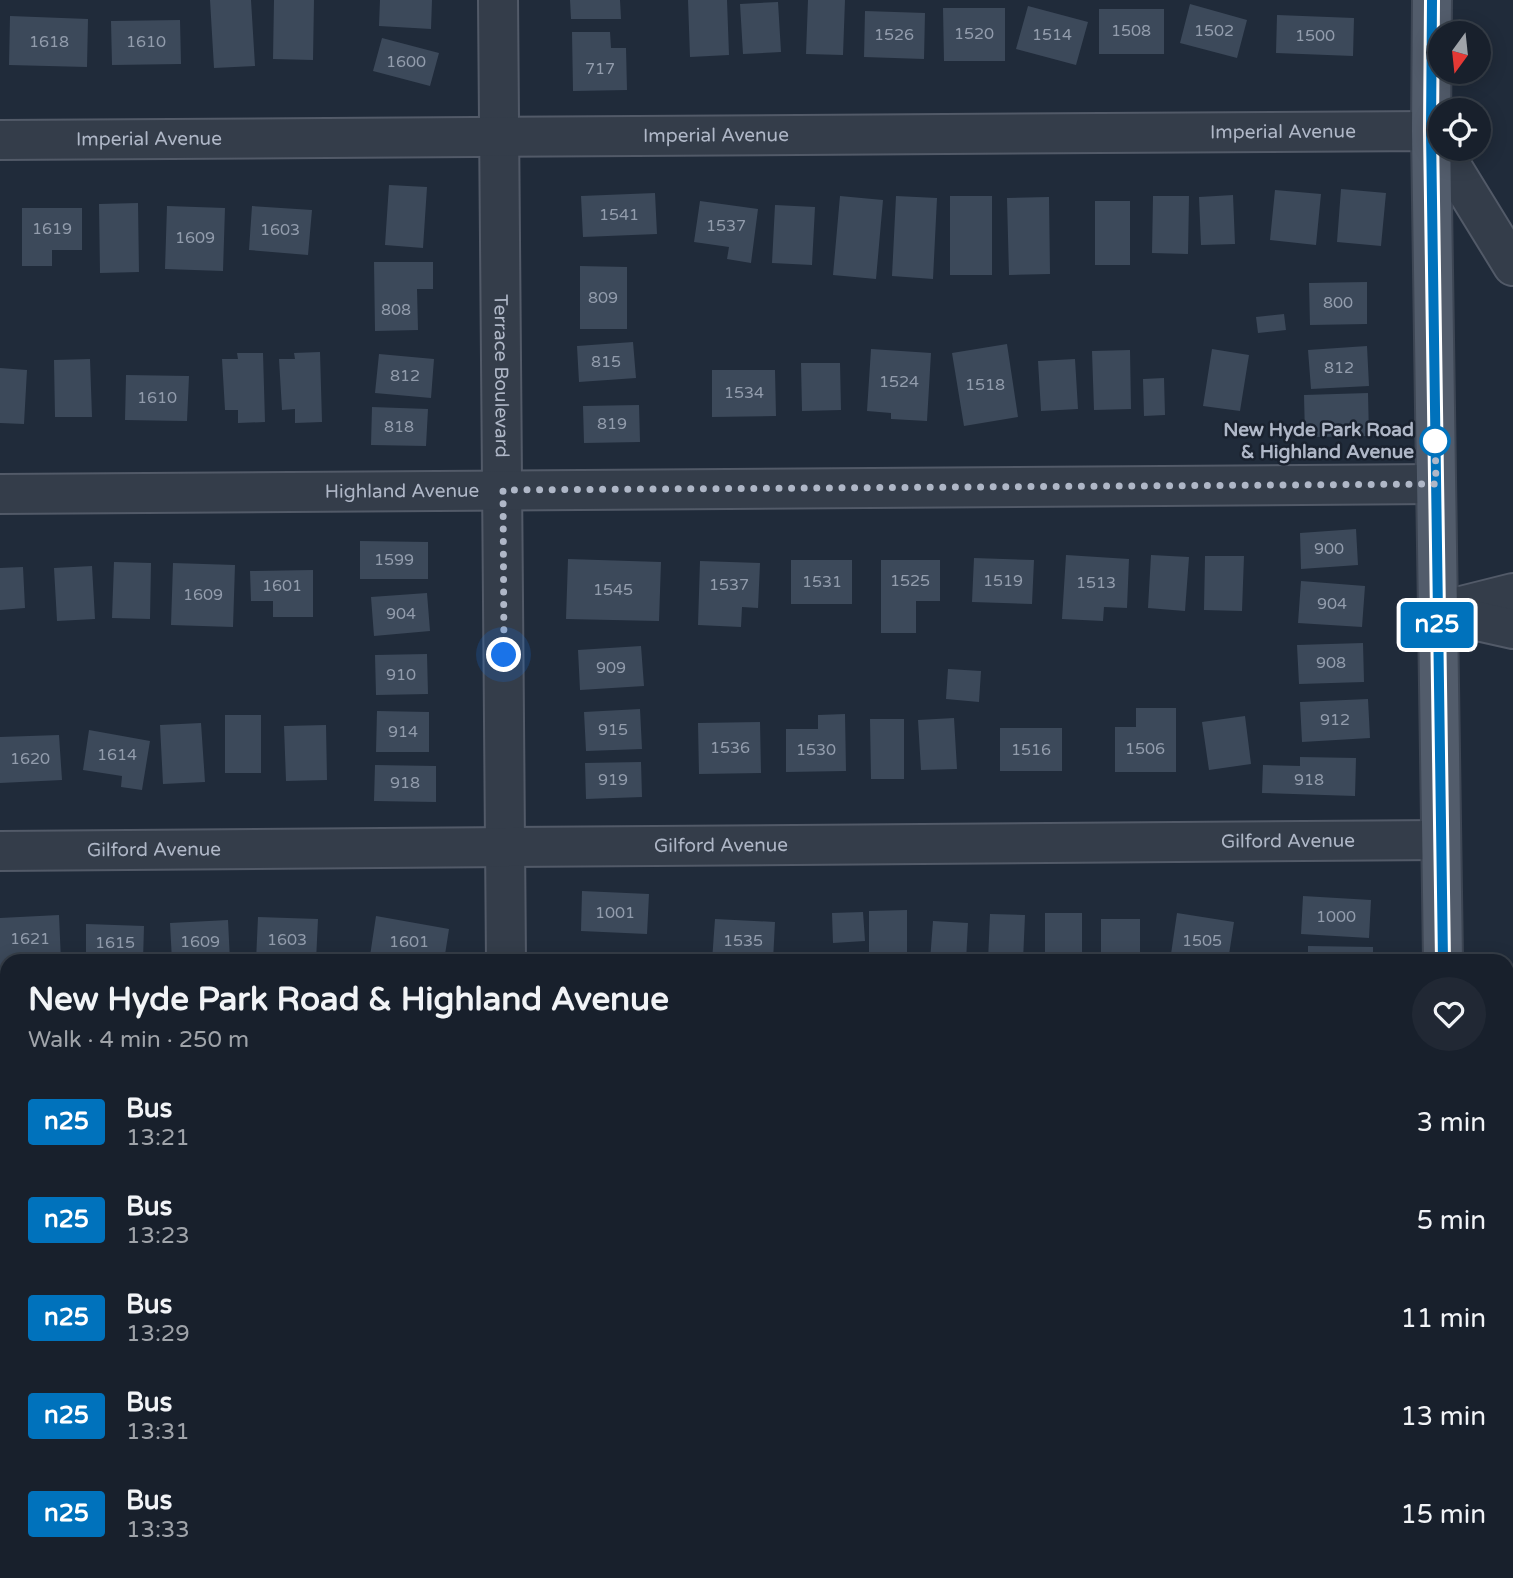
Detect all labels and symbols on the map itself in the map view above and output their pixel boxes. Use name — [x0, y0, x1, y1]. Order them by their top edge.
house number: 1508 — [1111, 21, 1151, 41]
house number: 1502 — [1194, 21, 1234, 41]
north arrow — [1428, 21, 1491, 84]
house number: 1520 — [954, 24, 994, 44]
house number: 1526 — [874, 25, 914, 45]
house number: 1514 — [1032, 25, 1072, 45]
house number: 1500 — [1295, 26, 1335, 46]
house number: 1618 — [29, 32, 69, 52]
house number: 1610 — [126, 32, 166, 52]
house number: 1600 — [386, 52, 426, 72]
house number: 717 — [585, 59, 615, 79]
street label: Imperial Avenue — [1210, 120, 1356, 143]
street label: Imperial Avenue — [643, 124, 789, 147]
street label: Imperial Avenue — [76, 128, 222, 151]
house number: 1541 — [599, 205, 639, 225]
house number: 1537 — [706, 216, 746, 236]
house number: 1619 — [32, 219, 72, 239]
house number: 1603 — [260, 220, 300, 240]
house number: 1609 — [175, 228, 215, 248]
house number: 809 — [588, 288, 618, 308]
house number: 800 — [1323, 293, 1353, 313]
street label: Terrace Boulevard — [489, 294, 513, 458]
house number: 808 — [381, 300, 411, 320]
house number: 815 — [591, 352, 621, 372]
house number: 812 — [1324, 358, 1354, 378]
house number: 812 — [390, 366, 420, 386]
house number: 1524 — [879, 372, 919, 392]
house number: 1518 — [965, 375, 1005, 395]
house number: 1534 — [724, 383, 764, 403]
house number: 1610 — [137, 388, 177, 408]
house number: 819 — [597, 414, 627, 434]
house number: 818 — [384, 417, 414, 437]
place label: New Hyde Park Road & Highland Avenue — [1223, 419, 1414, 464]
marker: New Hyde Park Road & Highland Avenue — [1420, 426, 1450, 456]
street label: Highland Avenue — [325, 480, 479, 503]
house number: 900 — [1314, 539, 1344, 559]
house number: 1599 — [374, 550, 414, 570]
house number: 1525 — [890, 571, 930, 591]
house number: 1519 — [983, 571, 1023, 591]
house number: 1531 — [802, 572, 842, 592]
house number: 1513 — [1076, 573, 1116, 593]
house number: 1537 — [709, 575, 749, 595]
house number: 1601 — [262, 576, 302, 596]
house number: 1545 — [593, 580, 633, 600]
house number: 1609 — [183, 585, 223, 605]
house number: 904 — [1317, 594, 1347, 614]
line badge: n25 — [1397, 602, 1477, 648]
house number: 904 — [386, 604, 416, 624]
your location — [486, 637, 521, 672]
house number: 908 — [1316, 653, 1346, 673]
house number: 909 — [596, 658, 626, 678]
house number: 910 — [386, 665, 416, 685]
house number: 912 — [1320, 710, 1350, 730]
house number: 915 — [598, 720, 628, 740]
house number: 914 — [388, 722, 418, 742]
house number: 1536 — [710, 738, 750, 758]
house number: 1506 — [1125, 739, 1165, 759]
house number: 1530 — [796, 740, 836, 760]
house number: 1516 — [1011, 740, 1051, 760]
house number: 1614 — [97, 745, 137, 765]
house number: 1620 — [10, 749, 50, 769]
house number: 919 — [598, 770, 628, 790]
house number: 918 — [1294, 770, 1324, 790]
house number: 918 — [390, 773, 420, 793]
street label: Gilford Avenue — [1221, 830, 1355, 853]
street label: Gilford Avenue — [654, 834, 788, 857]
street label: Gilford Avenue — [87, 838, 221, 861]
house number: 1001 — [595, 903, 635, 923]
house number: 1000 — [1316, 907, 1356, 927]
house number: 1621 — [10, 929, 50, 949]
house number: 1603 — [267, 930, 307, 950]
house number: 1535 — [723, 931, 763, 951]
house number: 1505 — [1182, 931, 1222, 951]
house number: 1609 — [180, 932, 220, 952]
house number: 1601 — [389, 932, 429, 952]
house number: 1615 — [95, 933, 135, 953]

